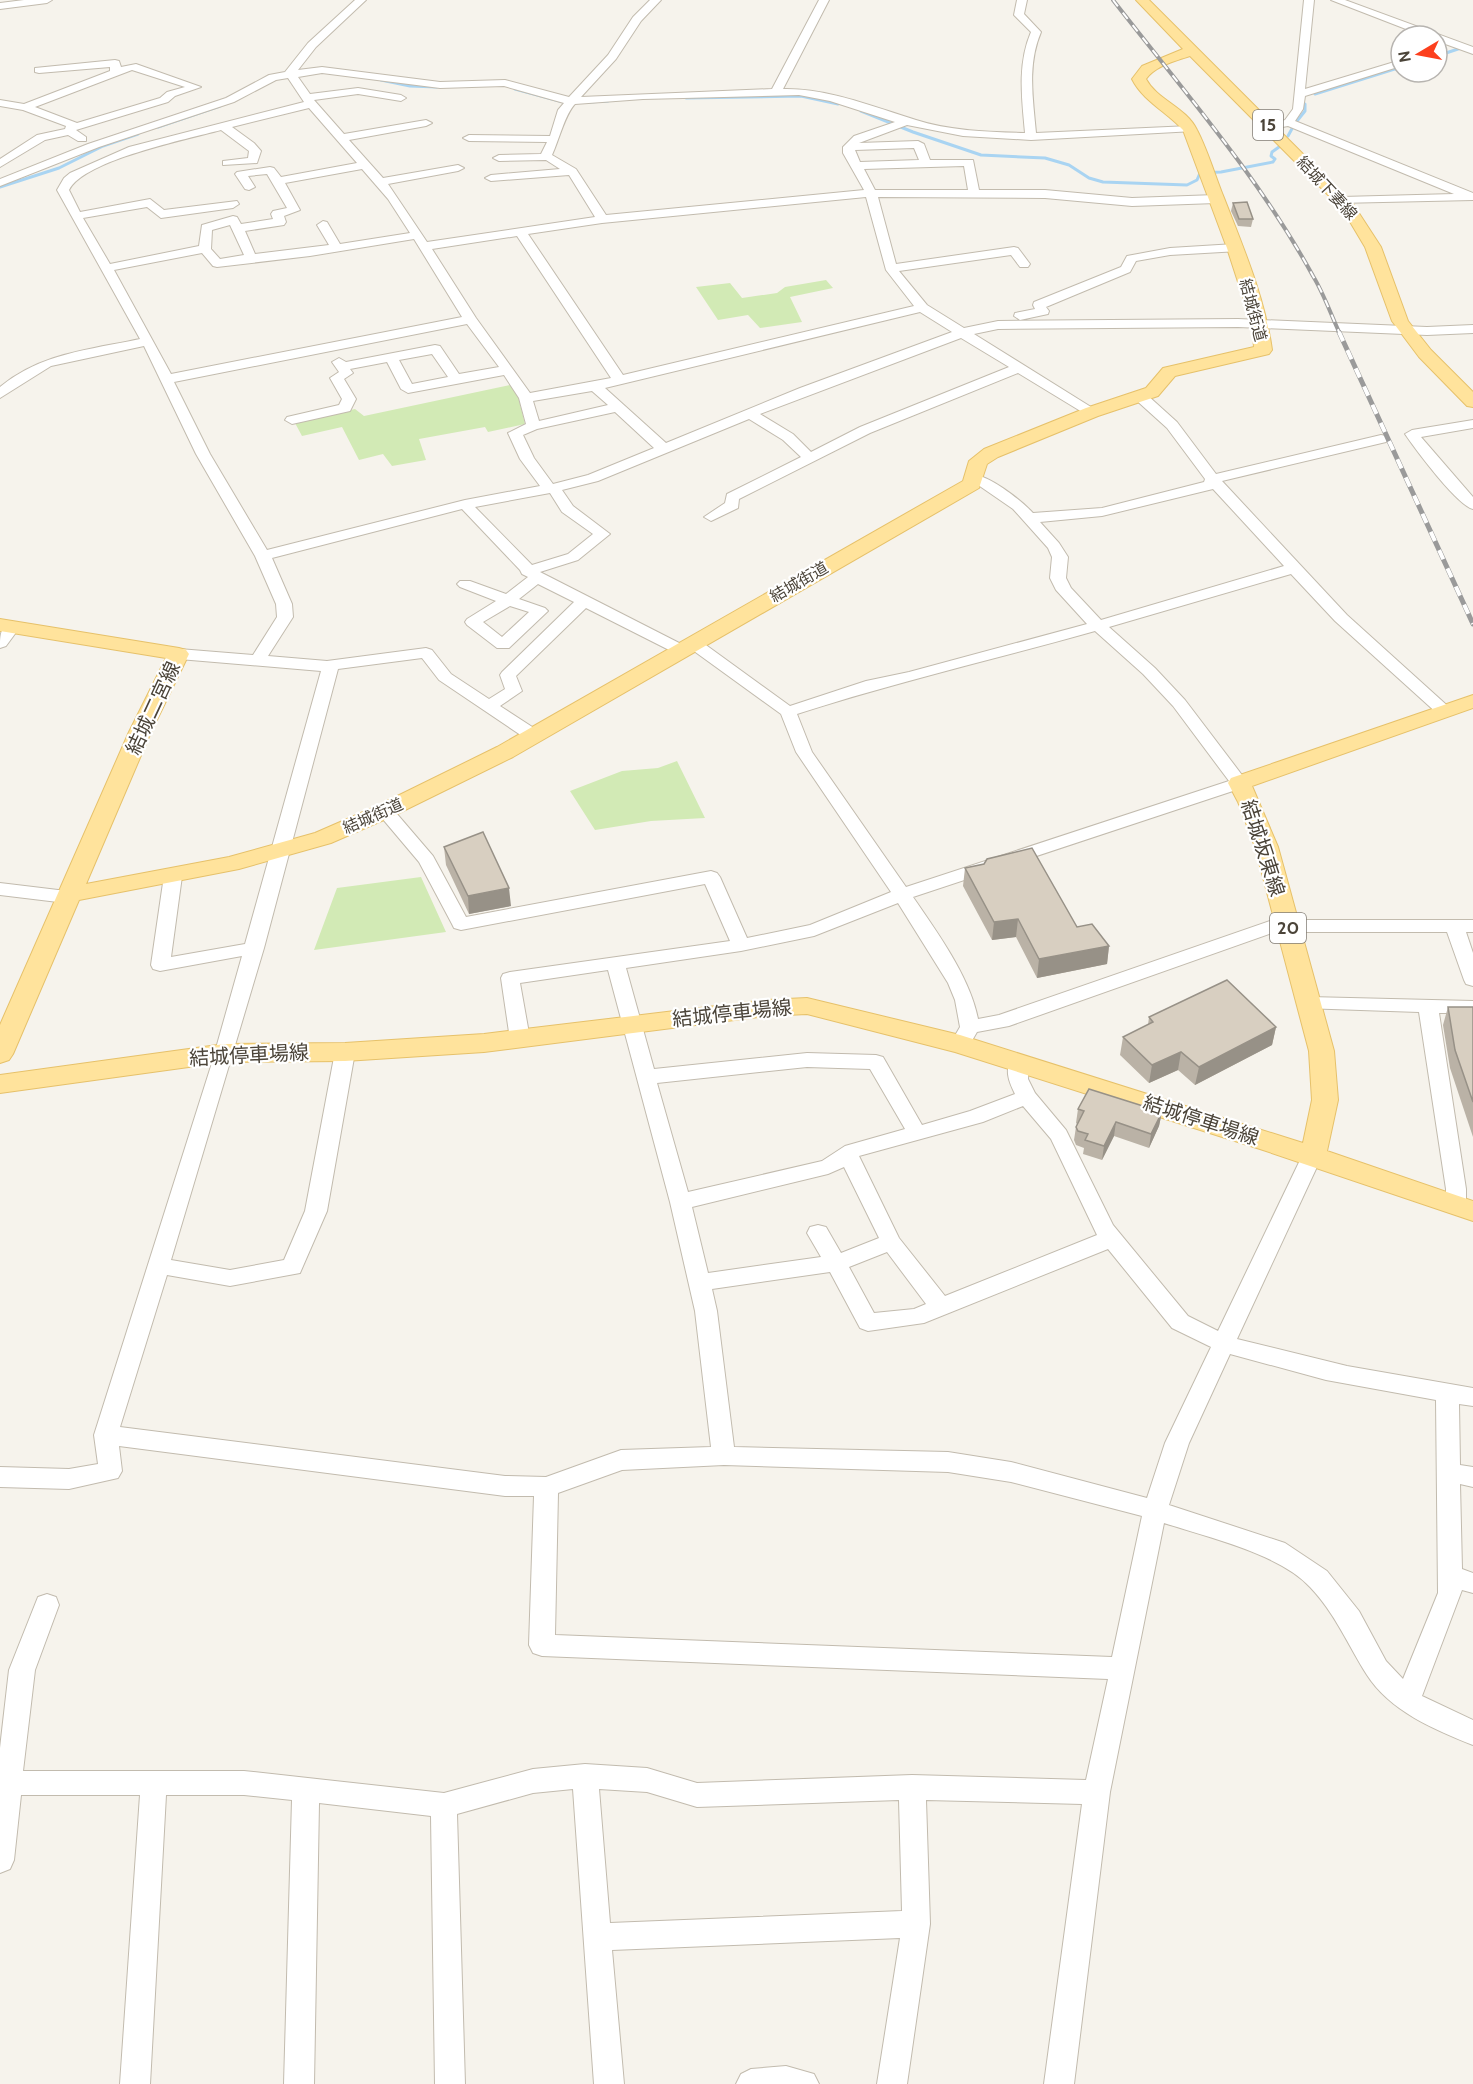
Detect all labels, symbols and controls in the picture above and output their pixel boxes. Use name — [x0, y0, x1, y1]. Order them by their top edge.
north arrow — [1389, 24, 1449, 84]
text: N — [1394, 49, 1415, 64]
road number: 15 — [1253, 110, 1283, 140]
street label: 結城下妻線 — [1293, 152, 1361, 224]
street label: 結城街道 — [1236, 277, 1270, 343]
street label: 結城街道 — [767, 558, 831, 606]
street label: 結城二宮線 — [121, 658, 185, 758]
street label: 結城街道 — [340, 794, 406, 838]
street label: 結城坂東線 — [1236, 797, 1290, 899]
road number: 20 — [1270, 913, 1306, 943]
street label: 結城停車場線 — [671, 995, 793, 1031]
street label: 結城停車場線 — [188, 1040, 310, 1070]
street label: 結城停車場線 — [1140, 1090, 1262, 1150]

